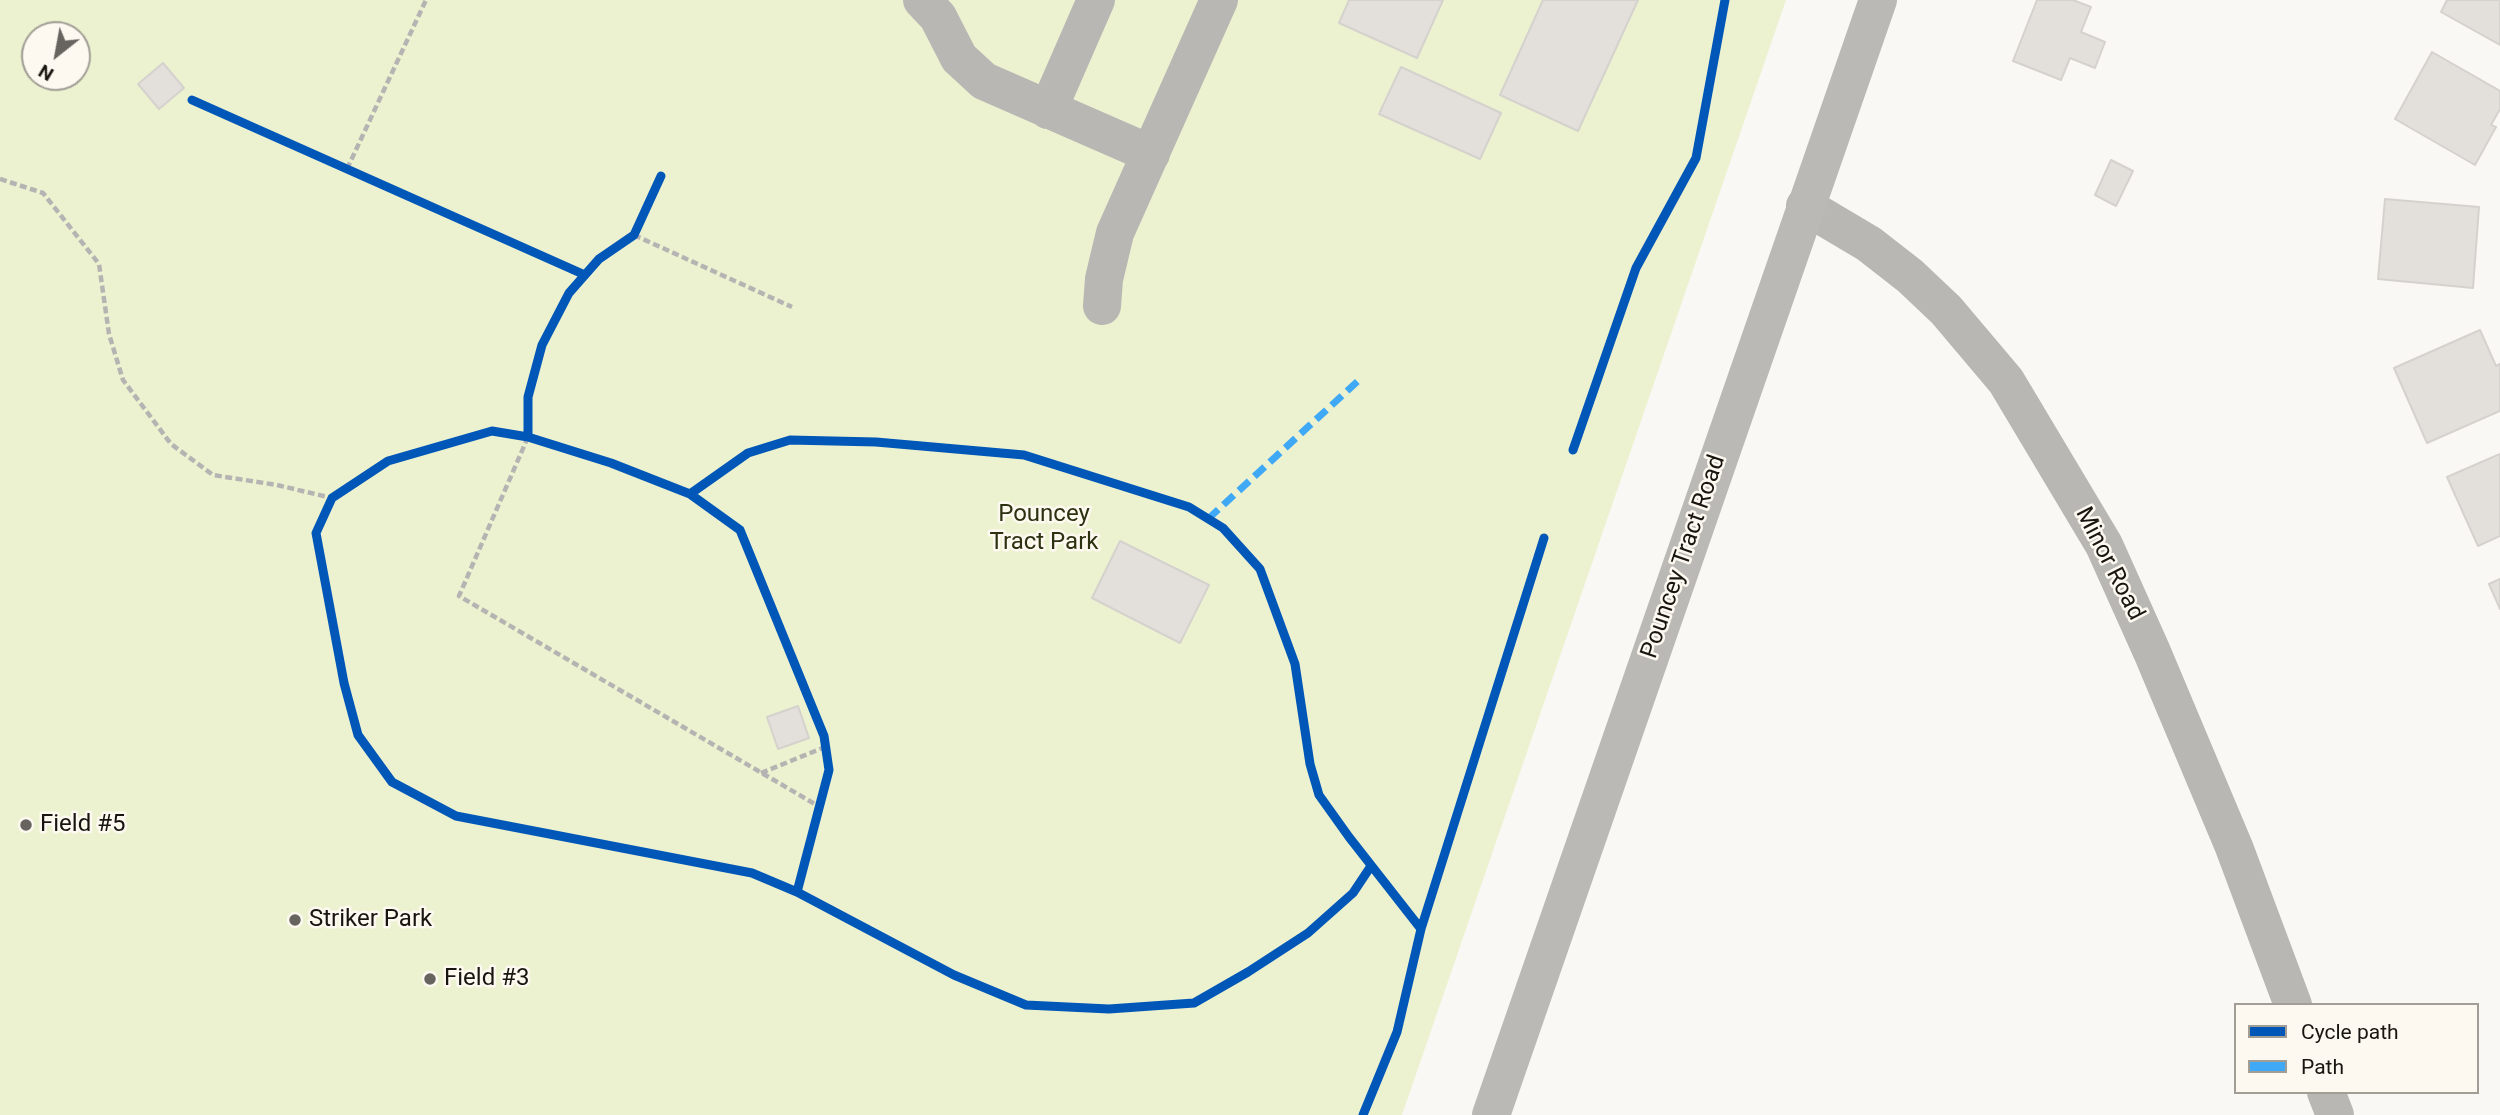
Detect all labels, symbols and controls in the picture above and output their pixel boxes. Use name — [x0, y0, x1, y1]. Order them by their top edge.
north arrow — [21, 21, 91, 91]
text: N — [34, 59, 58, 86]
street label: Pouncey Tract Road — [1636, 452, 1732, 662]
park label: Pouncey Tract Park — [990, 501, 1098, 557]
street label: Minor Road — [2068, 503, 2150, 625]
place label: Field #5 — [40, 811, 125, 839]
marker: Field #5 — [18, 817, 34, 833]
place label: Striker Park — [309, 906, 432, 934]
marker: Striker Park — [287, 912, 303, 928]
place label: Field #3 — [444, 965, 529, 993]
marker: Field #3 — [422, 971, 438, 987]
legend — [2234, 1003, 2479, 1094]
text: Cycle path — [2301, 1020, 2399, 1044]
text: Path — [2301, 1055, 2344, 1079]

